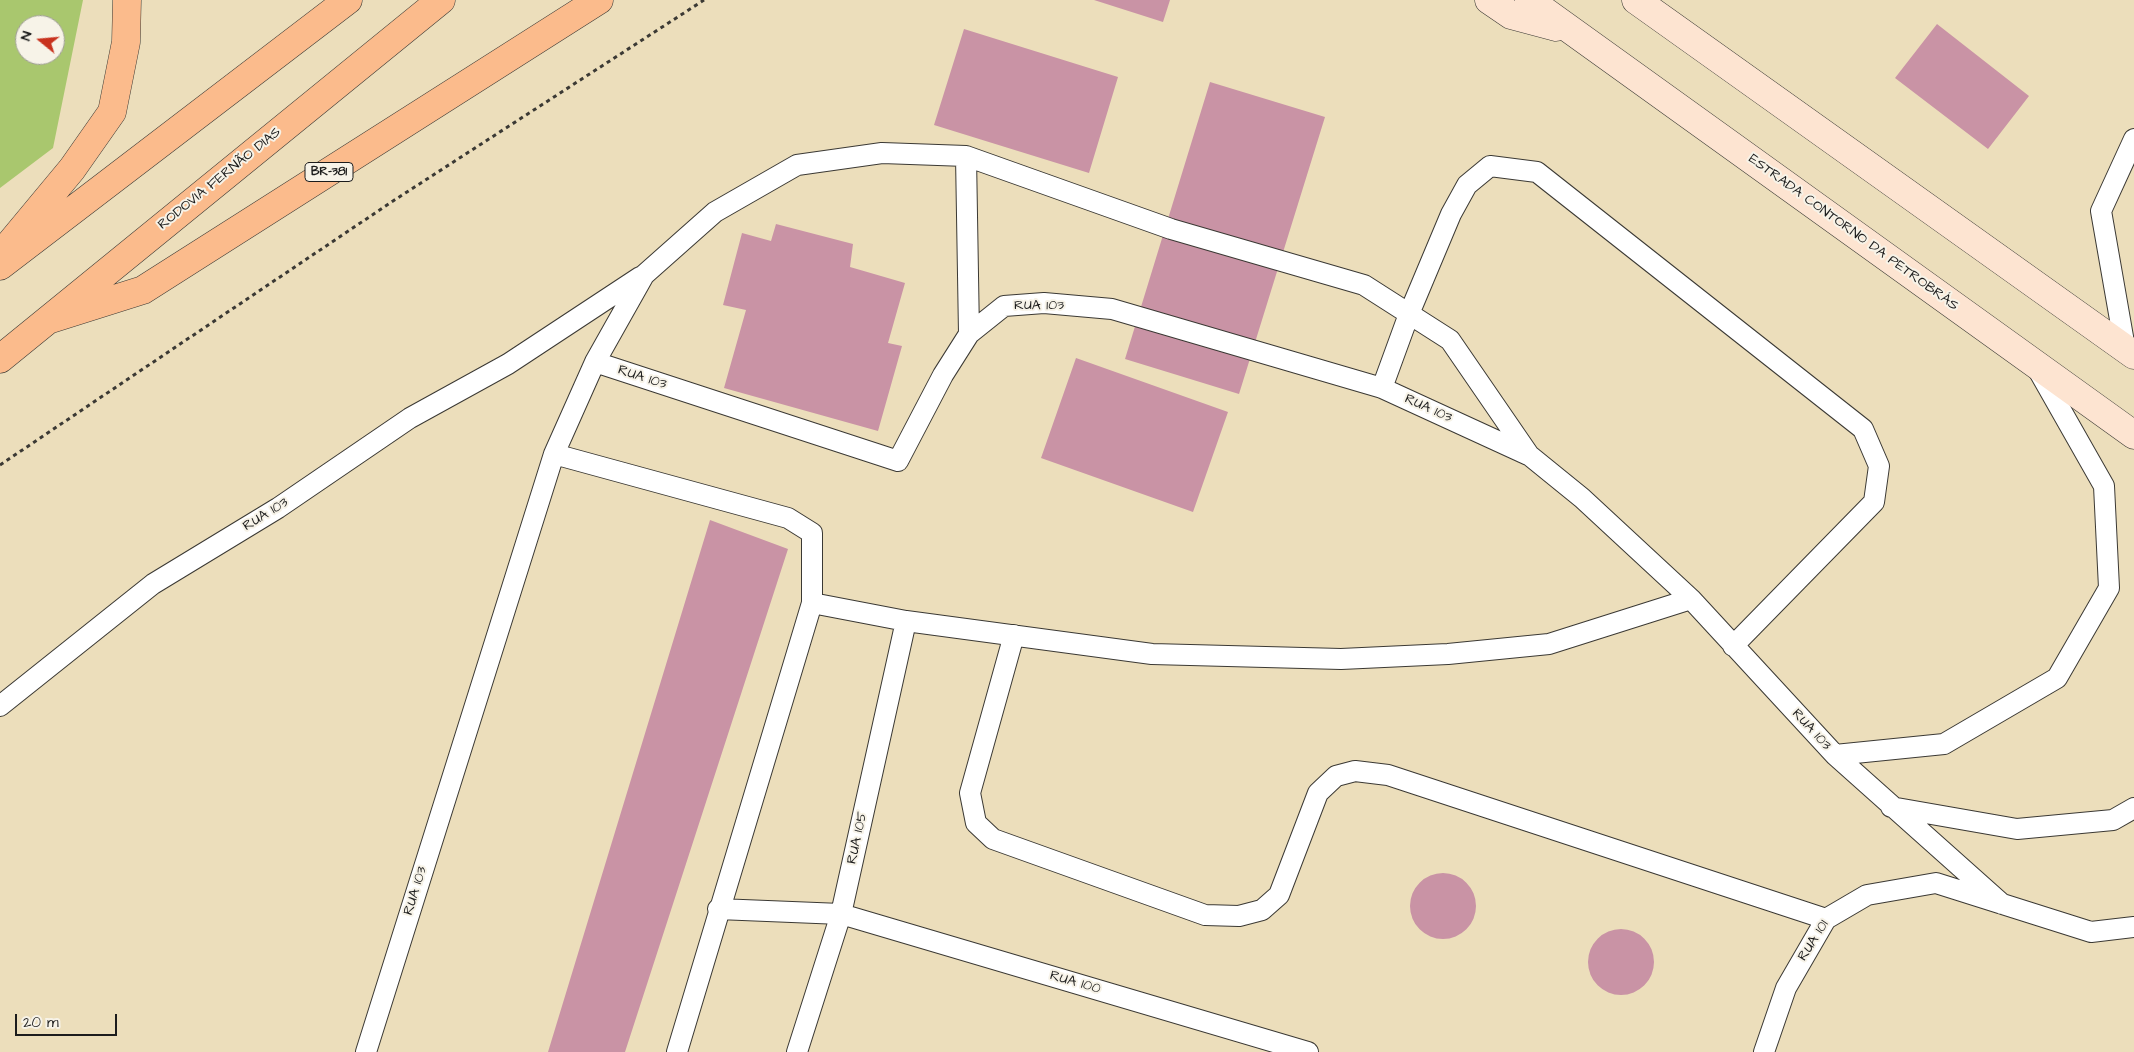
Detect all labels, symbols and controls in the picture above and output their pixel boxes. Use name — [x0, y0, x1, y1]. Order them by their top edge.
north arrow — [15, 15, 65, 65]
text: N — [16, 29, 37, 43]
street label: RODOVIA FERNÃO DIAS — [155, 124, 285, 234]
street label: ESTRADA CONTORNO DA PETROBRÁS — [1745, 151, 1961, 315]
road number: BR-381 — [305, 162, 353, 182]
street label: RUA 103 — [1014, 298, 1064, 314]
street label: RUA 103 — [616, 362, 668, 394]
street label: RUA 103 — [1402, 391, 1454, 427]
street label: RUA 103 — [240, 495, 292, 535]
street label: RUA 103 — [1788, 706, 1834, 754]
street label: RUA 105 — [844, 810, 872, 866]
street label: RUA 103 — [401, 865, 431, 917]
street label: RUA 101 — [1795, 918, 1833, 964]
street label: RUA 100 — [1048, 968, 1102, 998]
scale bar — [18, 1004, 120, 1036]
text: 20 m — [23, 1012, 59, 1033]

